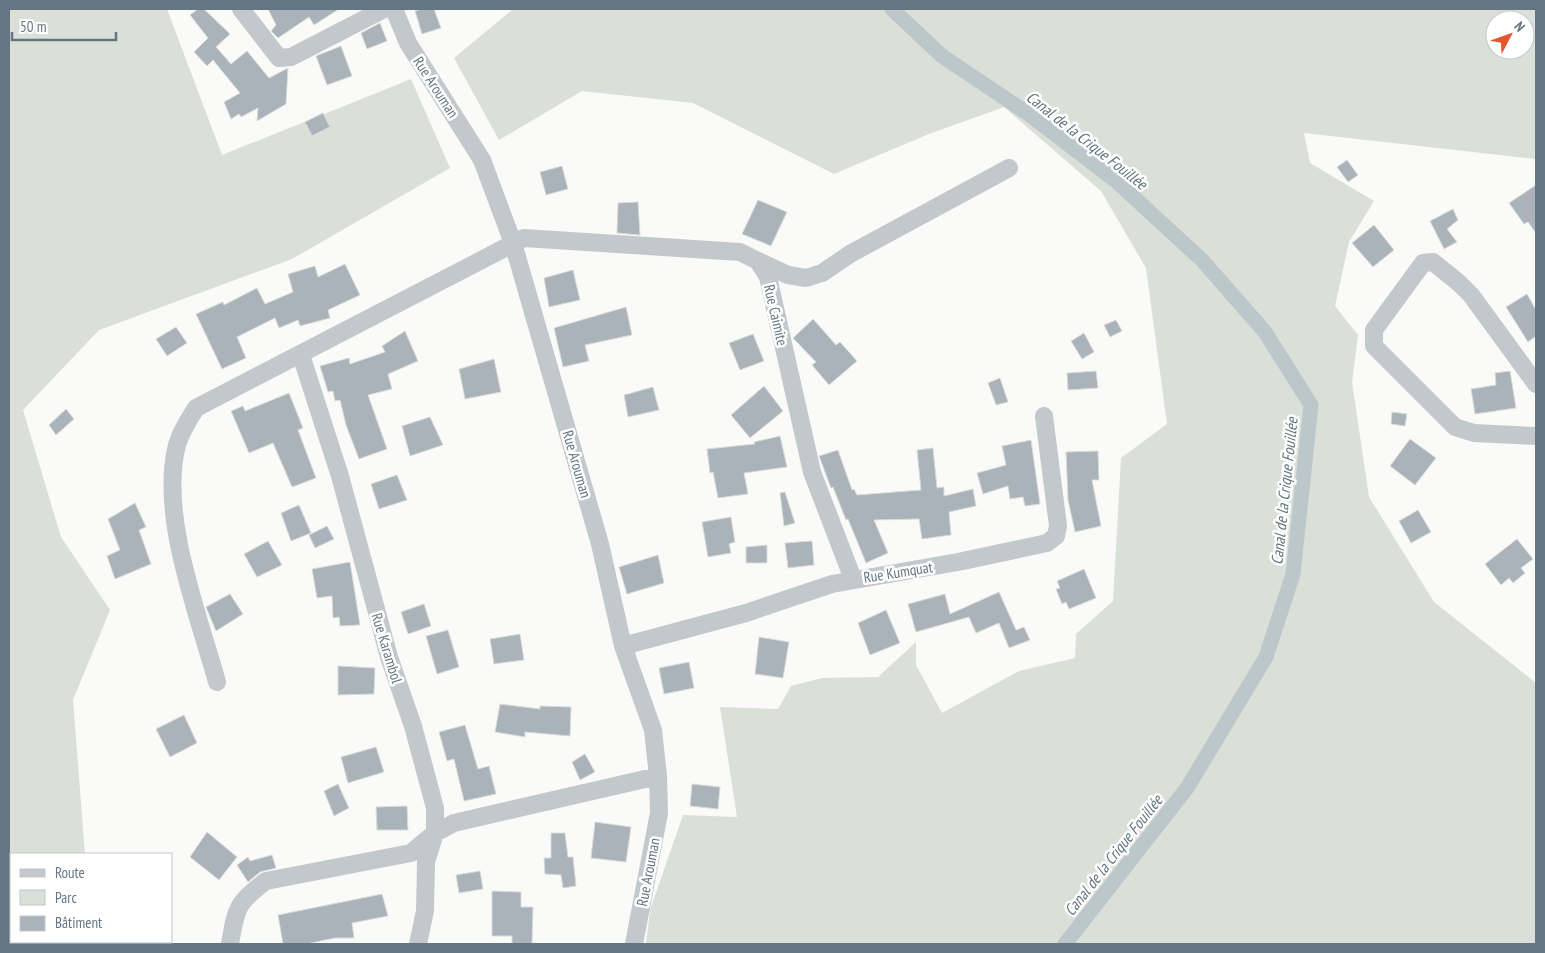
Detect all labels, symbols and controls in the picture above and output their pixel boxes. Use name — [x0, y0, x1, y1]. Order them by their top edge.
scale bar — [12, 10, 116, 42]
north arrow — [1485, 10, 1535, 60]
text: 50 m — [20, 17, 46, 36]
text: N — [1511, 18, 1529, 35]
street label: Rue Arouman — [409, 53, 463, 121]
water label: Canal de la Crique Fouillée — [1023, 87, 1152, 194]
street label: Rue Caimite — [760, 283, 792, 347]
water label: Canal de la Crique Fouillée — [1266, 415, 1302, 566]
street label: Rue Arouman — [558, 428, 596, 500]
street label: Rue Kumquat — [862, 557, 934, 587]
street label: Rue Karambol — [367, 611, 407, 686]
water label: Canal de la Crique Fouillée — [1060, 790, 1167, 919]
street label: Rue Arouman — [632, 836, 664, 908]
legend — [10, 853, 172, 943]
text: Route — [55, 863, 85, 882]
text: Parc — [55, 888, 77, 907]
text: Bâtiment — [55, 913, 102, 932]

